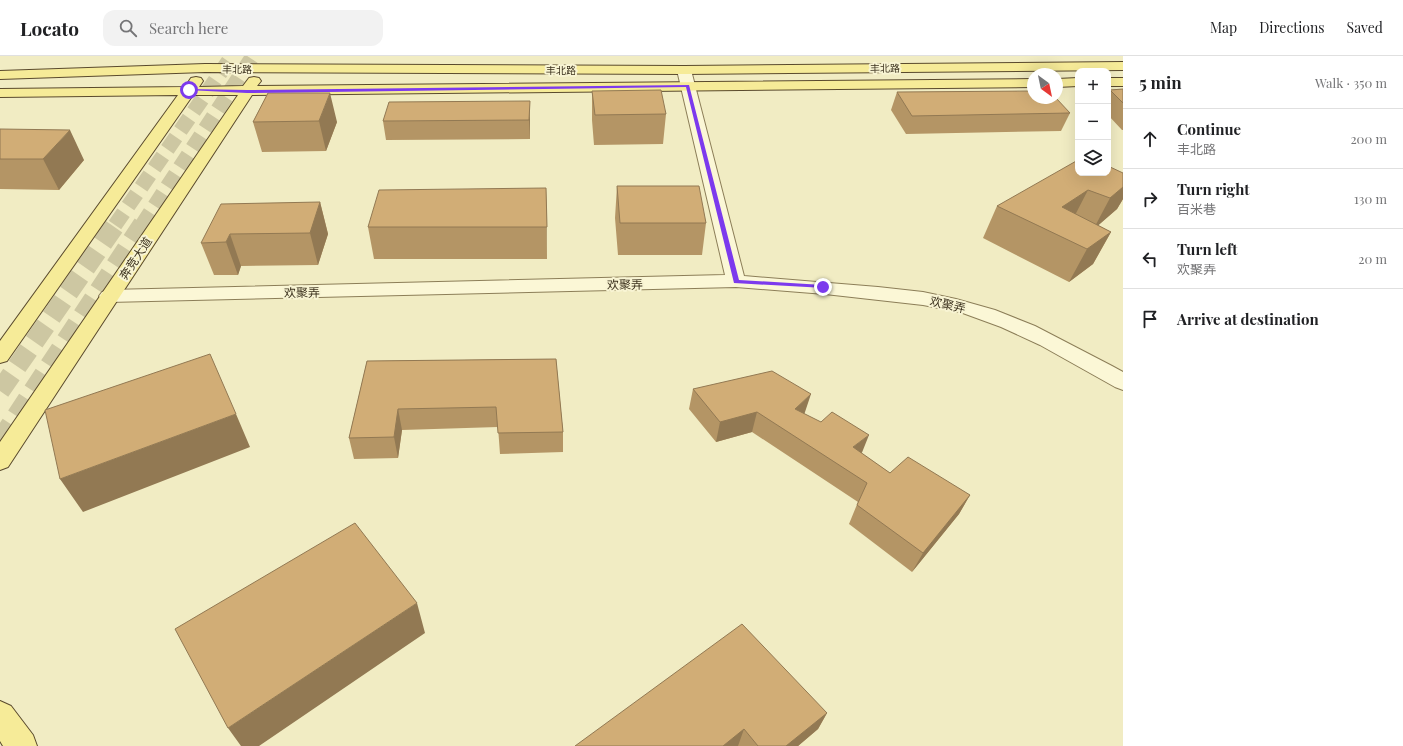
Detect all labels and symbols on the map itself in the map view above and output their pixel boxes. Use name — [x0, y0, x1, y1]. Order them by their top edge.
street label: 丰北路 — [870, 61, 900, 75]
street label: 丰北路 — [222, 62, 252, 76]
street label: 丰北路 — [546, 63, 576, 77]
north arrow — [1027, 68, 1063, 104]
route start — [180, 81, 198, 99]
street label: 奔竞大道 — [115, 234, 155, 282]
street label: 欢聚弄 — [607, 276, 643, 292]
route end — [814, 278, 832, 296]
street label: 欢聚弄 — [284, 284, 320, 300]
street label: 欢聚弄 — [929, 292, 967, 316]

